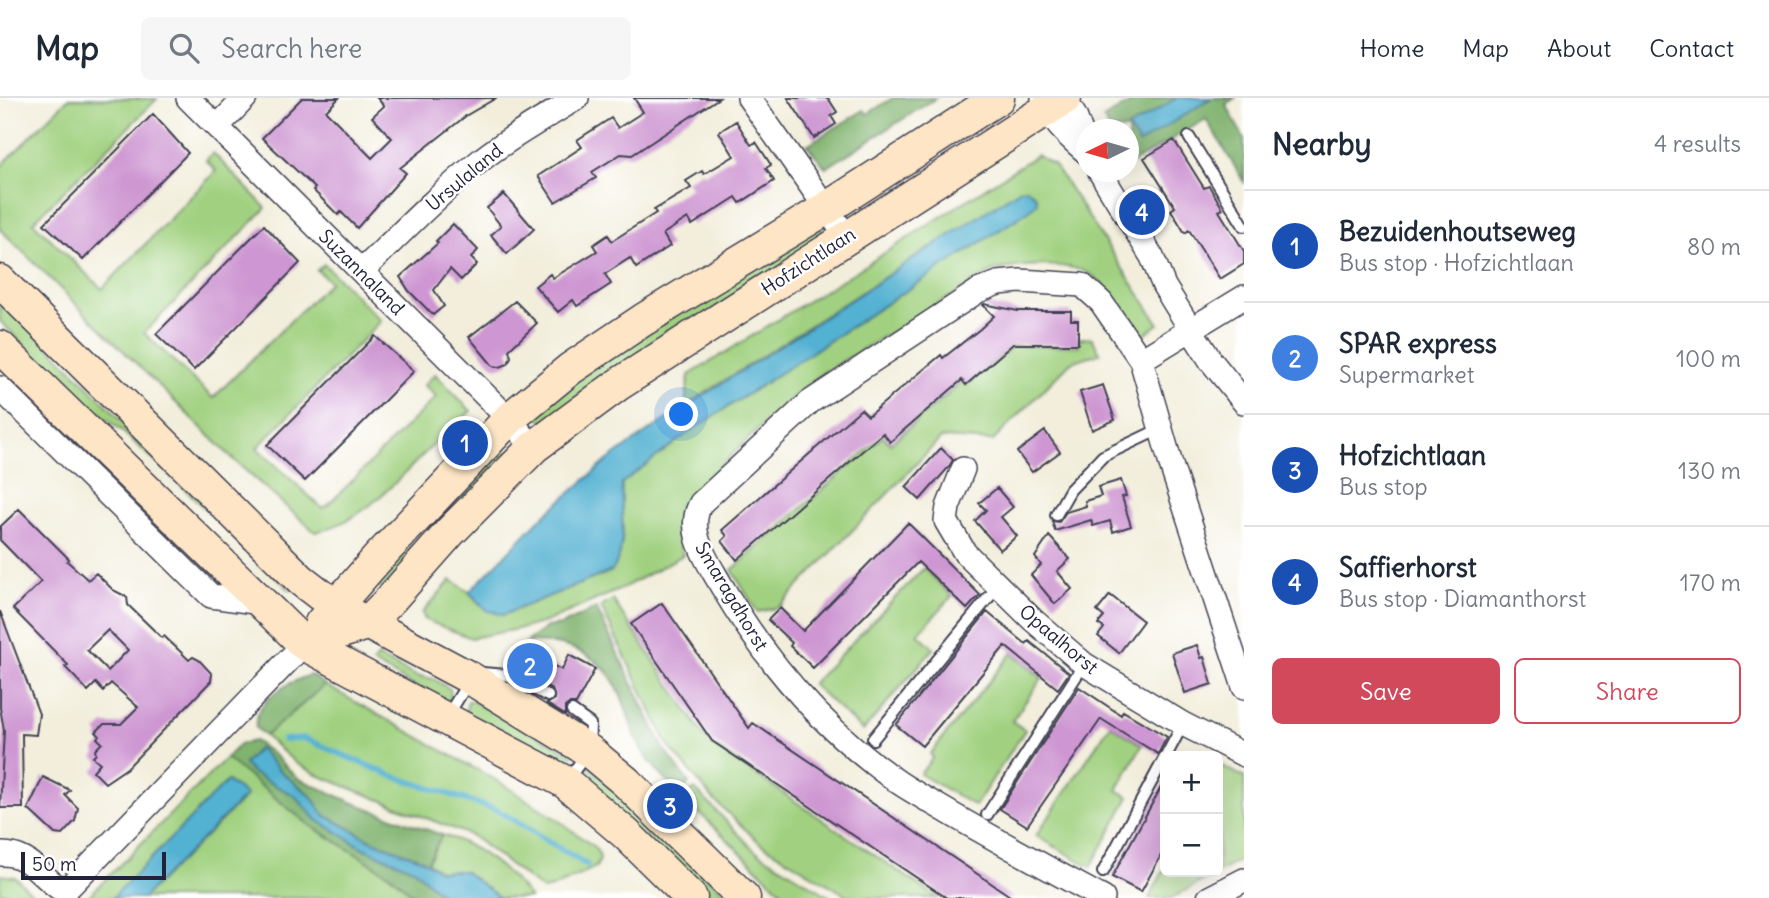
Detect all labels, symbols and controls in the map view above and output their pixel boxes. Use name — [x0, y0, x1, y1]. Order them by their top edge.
search box — [141, 17, 631, 80]
text: Map — [35, 27, 99, 69]
icon: search — [165, 29, 203, 67]
text: Search here — [221, 32, 362, 65]
text: Home — [1360, 33, 1424, 63]
text: Map — [1462, 33, 1509, 63]
text: About — [1547, 33, 1611, 63]
text: Contact — [1649, 33, 1734, 63]
north arrow — [1076, 119, 1139, 182]
text: Nearby — [1272, 125, 1372, 163]
text: 4 results — [1654, 129, 1741, 158]
street label: Ursulaland — [421, 138, 507, 216]
pin: 4 — [1119, 186, 1165, 238]
text: Bezuidenhoutseweg — [1339, 215, 1576, 248]
street label: Hofzichtlaan — [756, 222, 860, 300]
street label: Suzannaland — [314, 224, 410, 320]
text: 1 — [1290, 232, 1300, 261]
text: 80 m — [1687, 232, 1741, 261]
text: Bus stop · Hofzichtlaan — [1339, 248, 1574, 277]
text: SPAR express — [1339, 327, 1497, 360]
text: 2 — [1289, 344, 1301, 373]
text: 100 m — [1676, 344, 1741, 373]
text: Supermarket — [1339, 360, 1475, 389]
your location — [664, 397, 698, 431]
pin: 1 — [442, 417, 488, 469]
text: Hofzichtlaan — [1339, 439, 1486, 472]
text: 3 — [1288, 456, 1302, 485]
text: 130 m — [1678, 456, 1741, 485]
text: Bus stop — [1339, 472, 1428, 501]
street label: Smaragdhorst — [690, 537, 774, 655]
text: Saffierhorst — [1339, 551, 1477, 584]
text: 4 — [1288, 568, 1302, 597]
text: 170 m — [1680, 568, 1741, 597]
text: Bus stop · Diamanthorst — [1339, 584, 1586, 613]
street label: Opaalhorst — [1015, 599, 1103, 679]
pin: 2 — [507, 640, 553, 692]
button: Save — [1272, 658, 1500, 724]
button: Share — [1514, 658, 1741, 724]
map controls — [1160, 751, 1223, 877]
button: + — [1160, 751, 1223, 814]
pin: 3 — [647, 780, 693, 832]
button: − — [1160, 814, 1223, 877]
scale bar — [21, 849, 166, 881]
text: 50 m — [32, 852, 77, 876]

